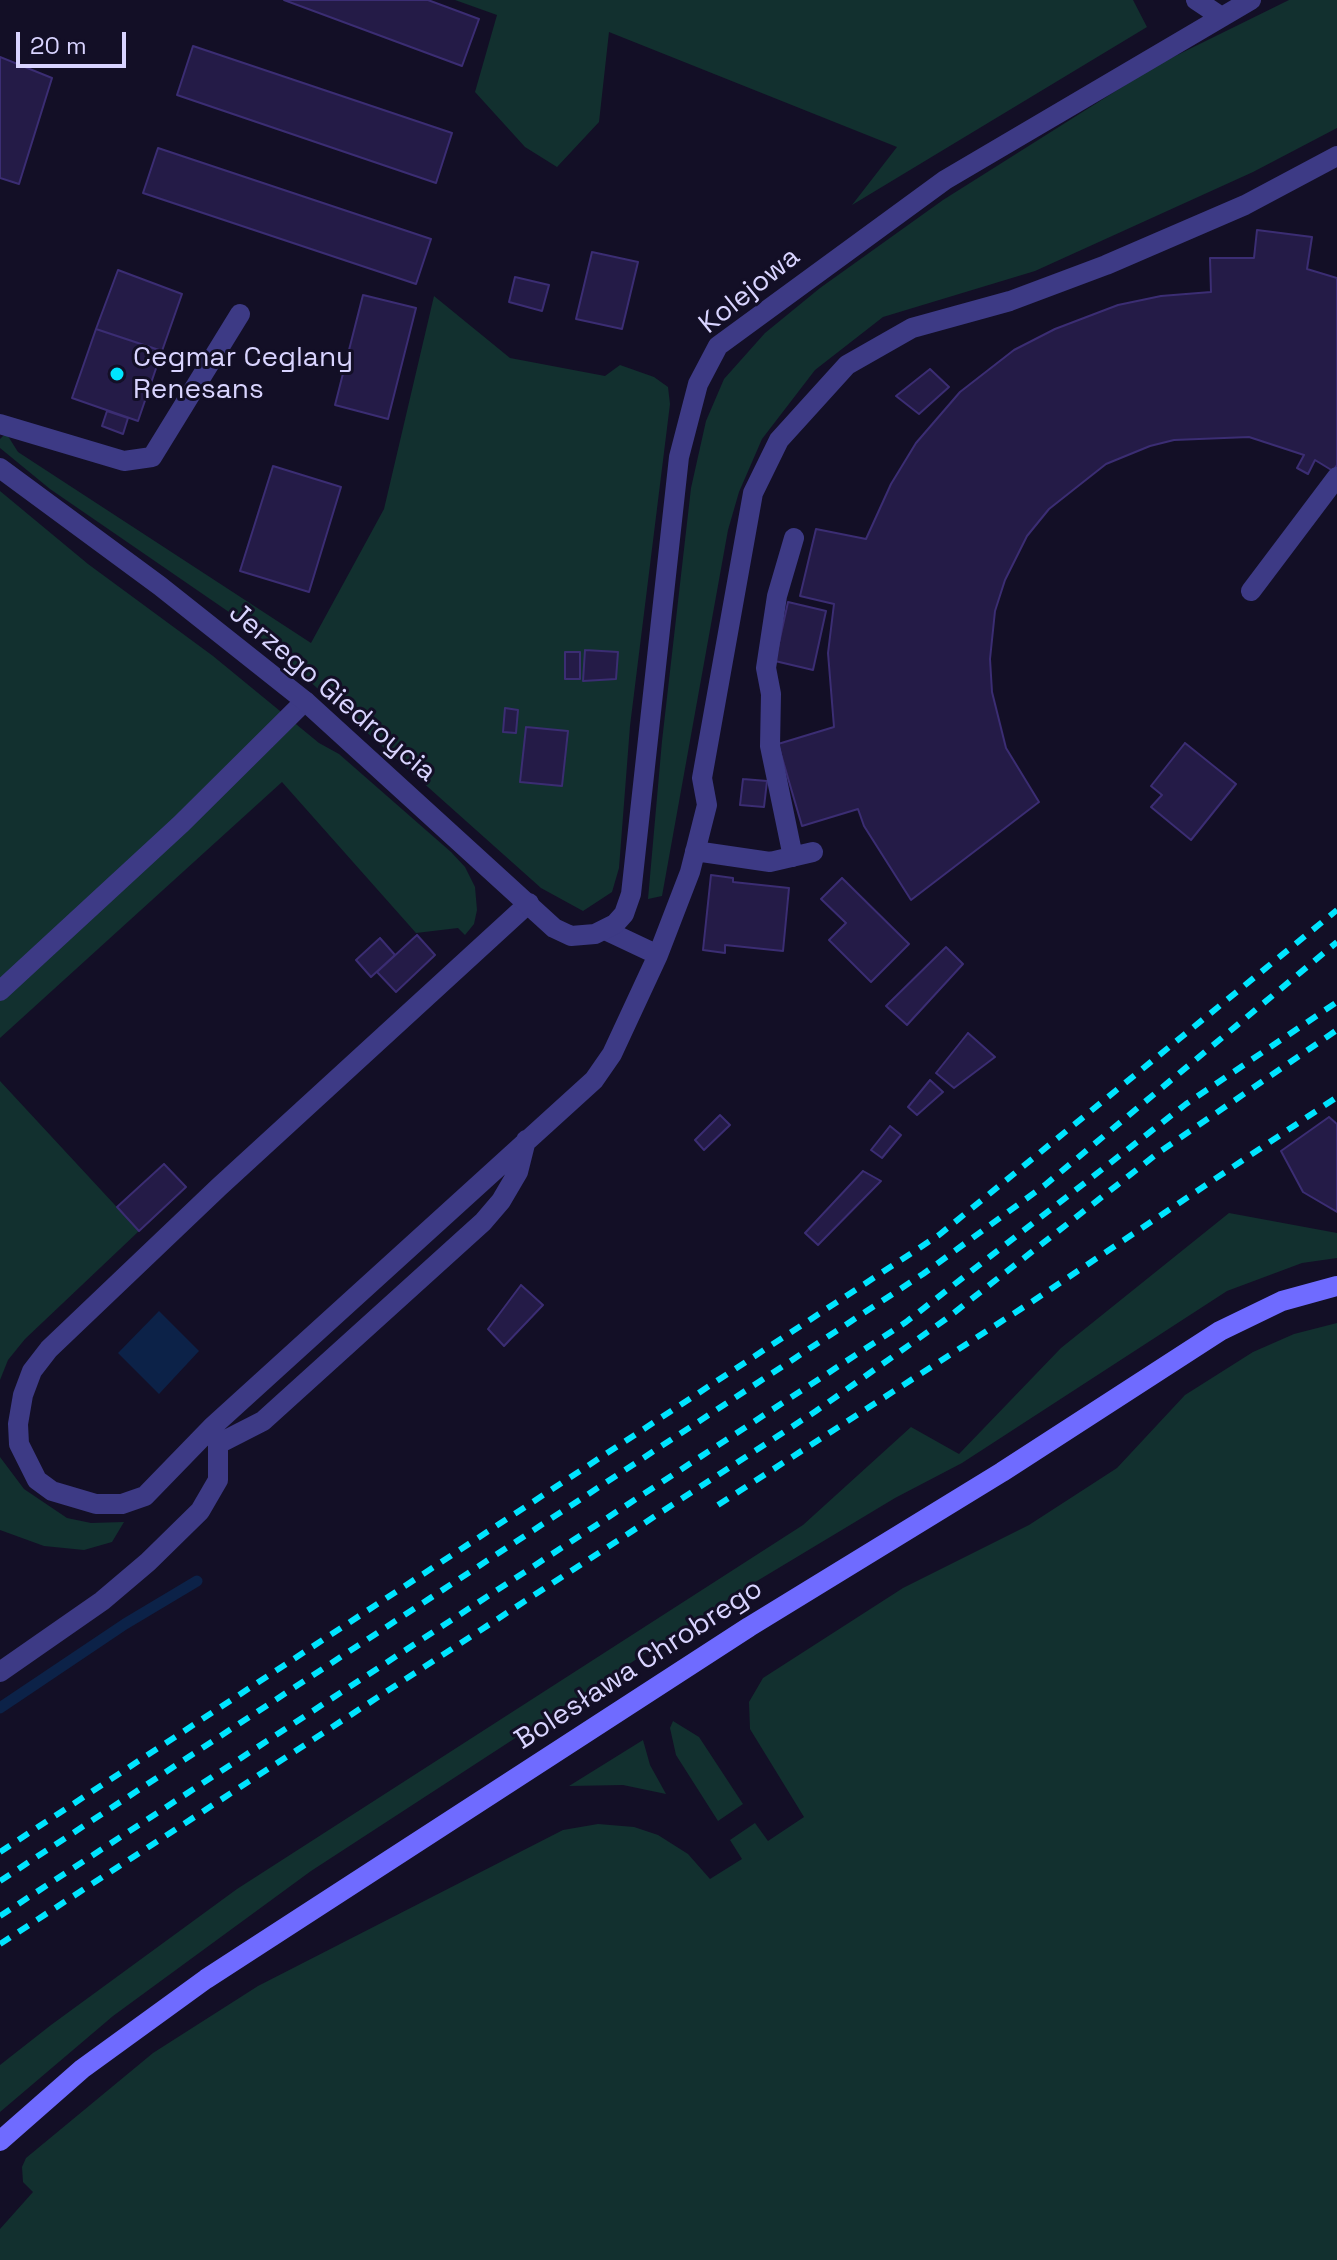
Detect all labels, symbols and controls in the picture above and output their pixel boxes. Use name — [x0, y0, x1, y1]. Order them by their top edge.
scale bar — [20, 16, 130, 66]
text: 20 m — [30, 30, 87, 61]
street label: Kolejowa — [693, 240, 807, 342]
place label: Cegmar Ceglany Renesans — [133, 341, 353, 407]
marker: Cegmar Ceglany Renesans — [108, 365, 126, 383]
street label: Jerzego Giedroycia — [222, 596, 442, 790]
street label: Bolesława Chrobrego — [509, 1572, 769, 1758]

